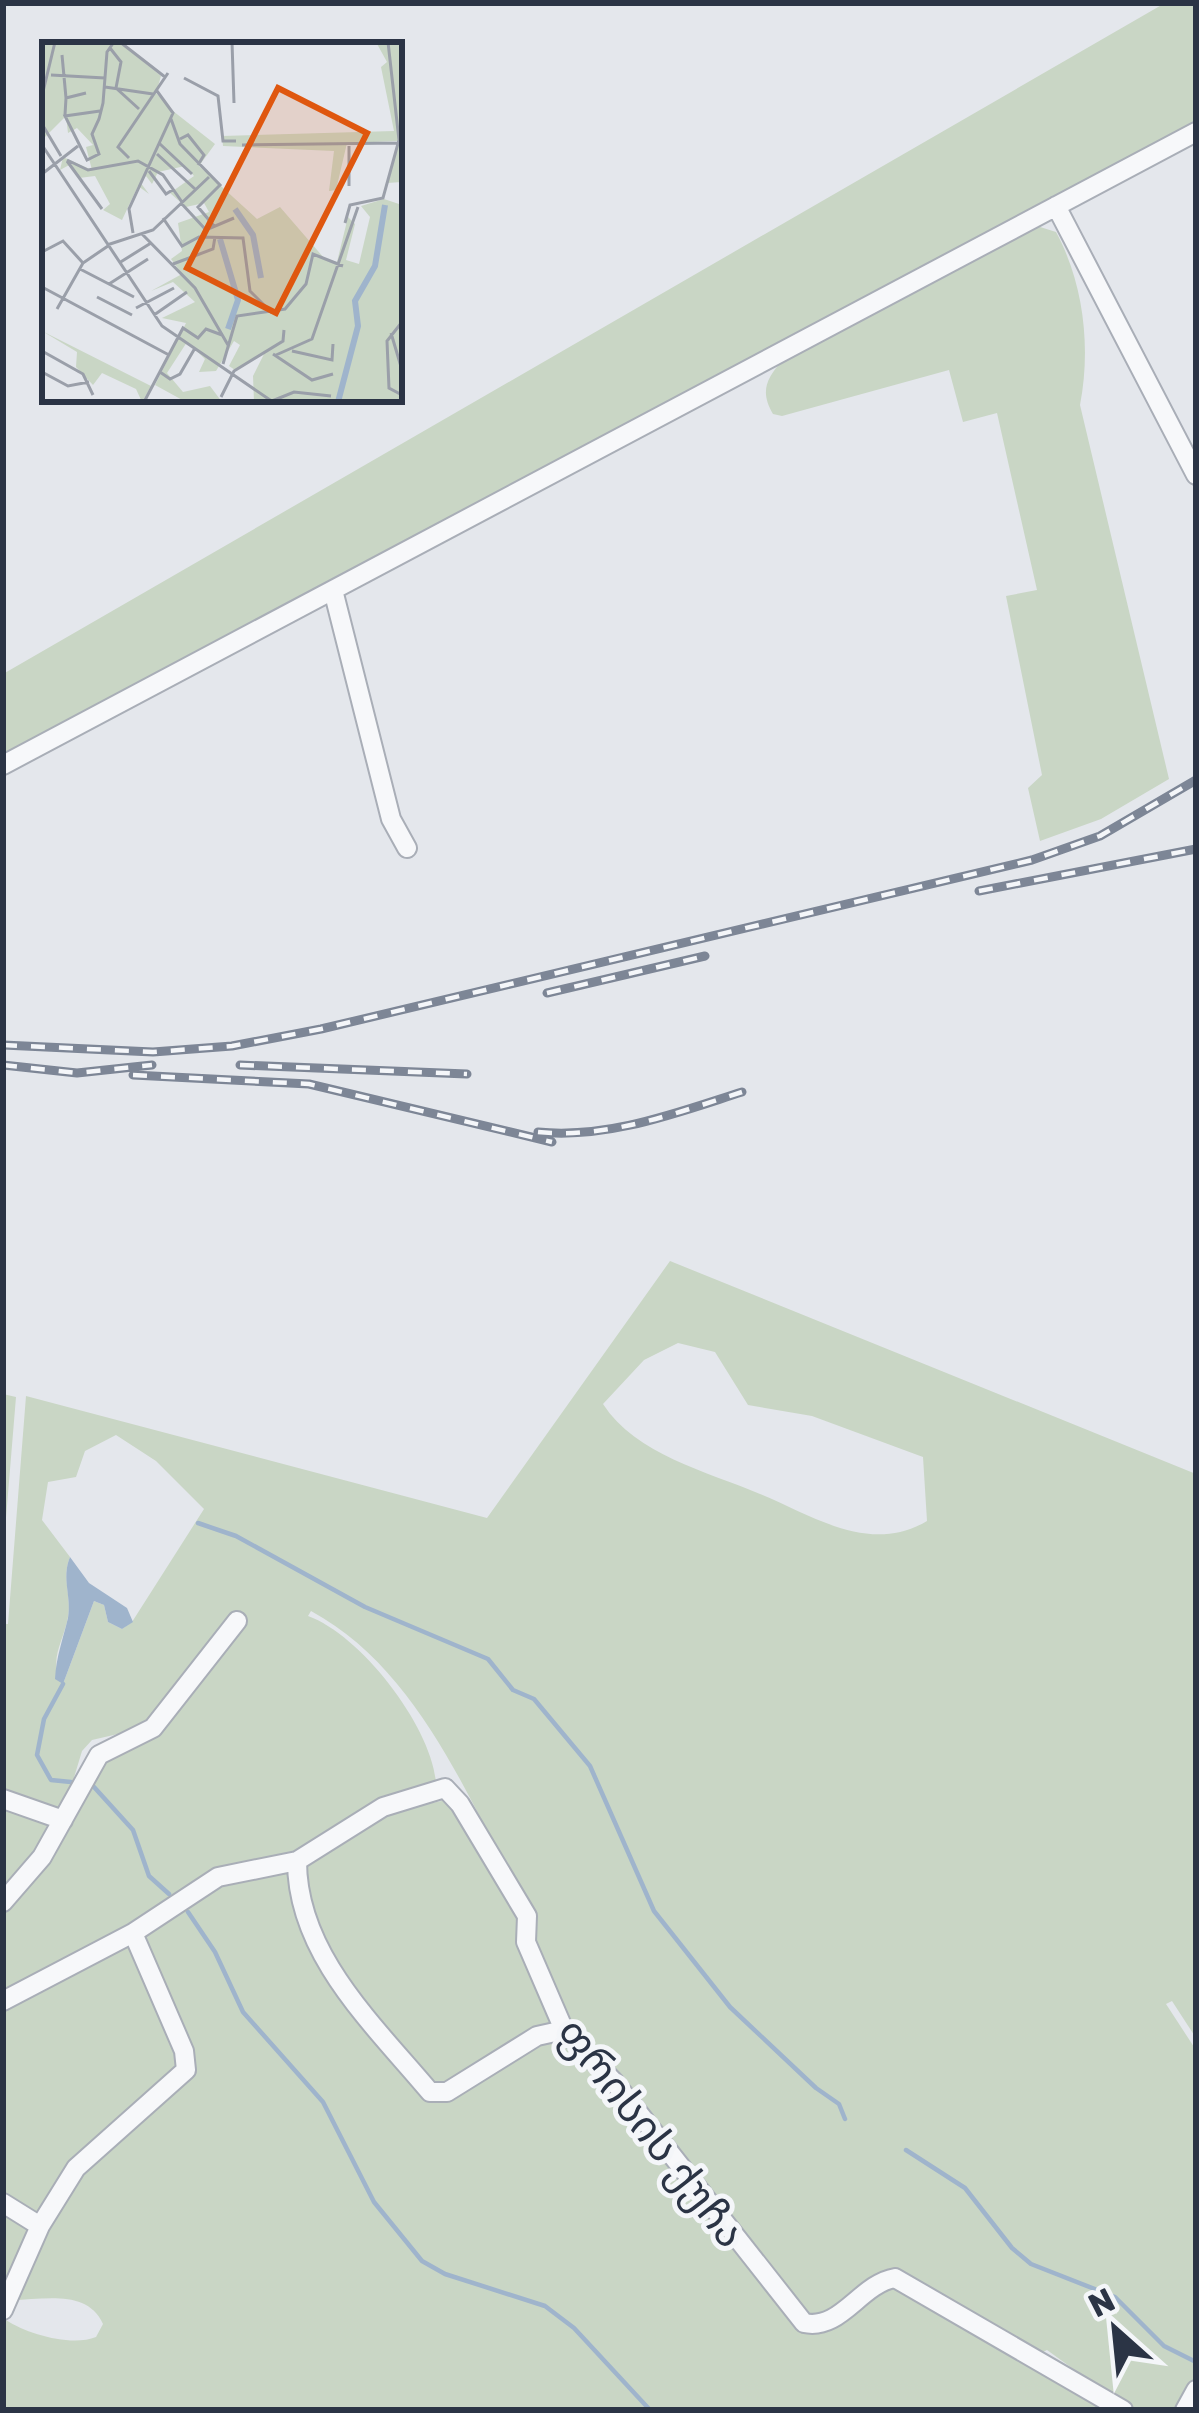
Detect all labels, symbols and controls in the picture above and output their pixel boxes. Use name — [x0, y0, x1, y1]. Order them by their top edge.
inset map — [42, 42, 402, 402]
street label: ფრისის ქუჩა — [546, 2008, 756, 2258]
north arrow — [1055, 2269, 1175, 2389]
text: N — [1082, 2280, 1121, 2325]

